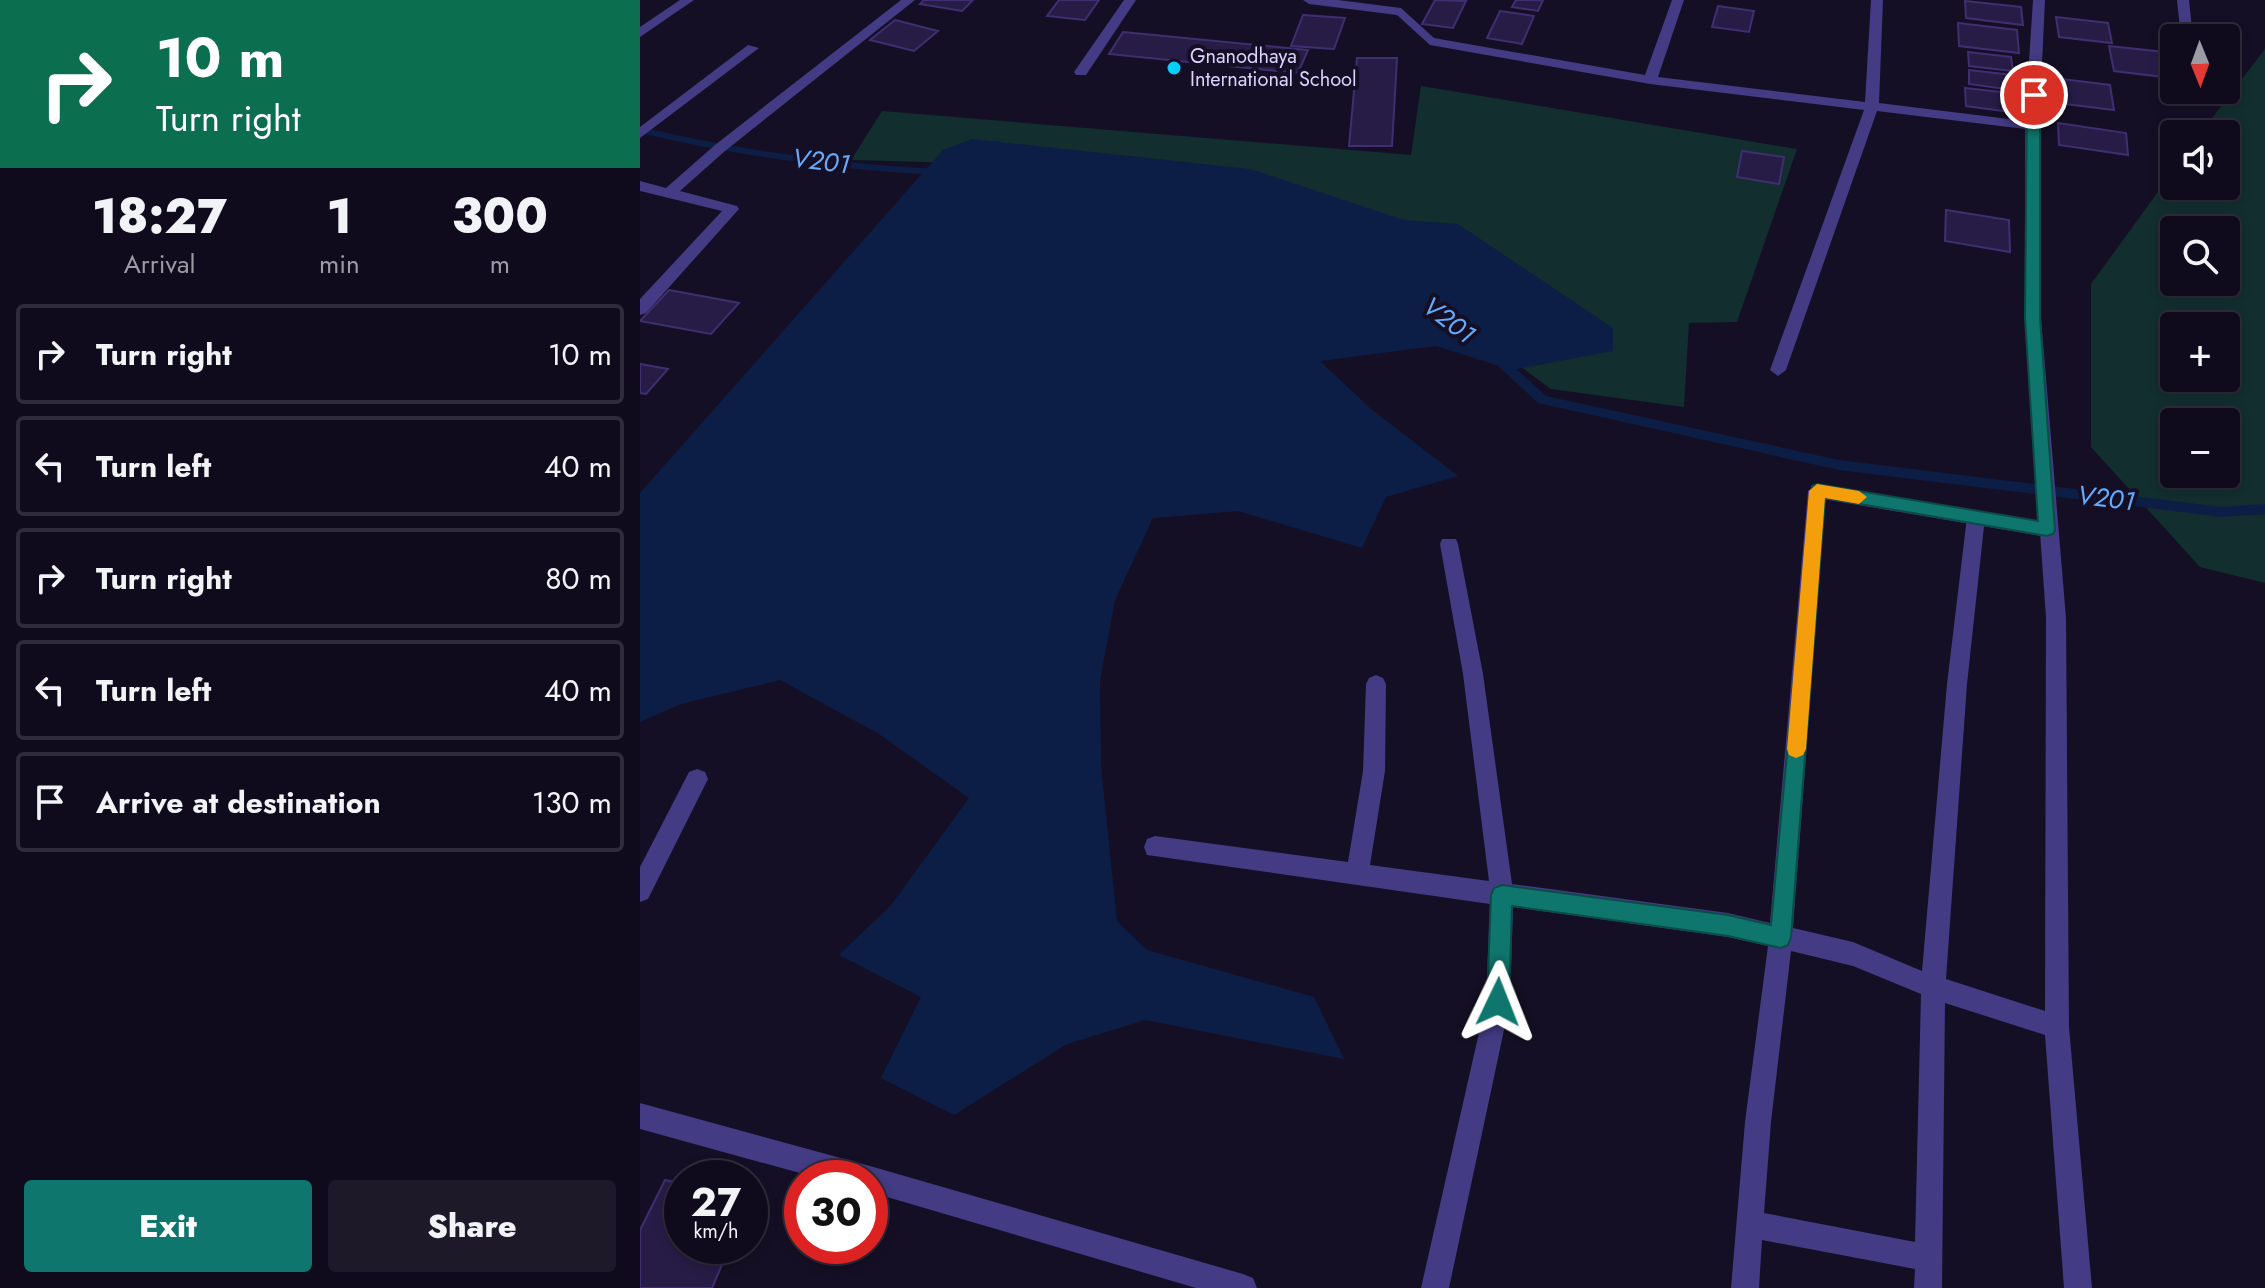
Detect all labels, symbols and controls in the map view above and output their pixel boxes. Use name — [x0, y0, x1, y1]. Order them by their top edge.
text: 10 m — [156, 17, 284, 98]
north arrow — [2160, 24, 2240, 104]
map controls — [2160, 24, 2240, 488]
icon: right — [24, 32, 128, 136]
place label: Gnanodhaya International School — [1190, 42, 1357, 94]
marker: Gnanodhaya International School — [1165, 59, 1183, 77]
pin — [2000, 61, 2068, 129]
icon: arrive — [2012, 73, 2056, 117]
text: Turn right — [156, 92, 301, 144]
button: sound — [2160, 120, 2240, 200]
water label: V201 — [790, 139, 852, 183]
text: 18:27 — [92, 182, 227, 251]
text: 1 — [327, 182, 352, 251]
text: 300 — [452, 182, 548, 251]
button: search — [2160, 216, 2240, 296]
text: Arrival — [124, 245, 195, 283]
text: min — [319, 245, 360, 283]
text: m — [490, 245, 510, 283]
water label: V201 — [1415, 287, 1483, 353]
button: + — [2160, 312, 2240, 392]
icon: right — [28, 332, 72, 376]
text: Turn right — [96, 333, 232, 376]
text: 10 m — [548, 333, 612, 376]
button: − — [2160, 408, 2240, 488]
icon: left — [28, 444, 72, 488]
text: Turn left — [96, 445, 211, 488]
text: 40 m — [544, 445, 612, 488]
water label: V201 — [2075, 476, 2137, 520]
icon: right — [28, 556, 72, 600]
text: Turn right — [96, 557, 232, 600]
text: 80 m — [545, 557, 612, 600]
icon: left — [28, 668, 72, 712]
text: Turn left — [96, 669, 211, 712]
text: 40 m — [544, 669, 612, 712]
icon: arrive — [28, 780, 72, 824]
text: Arrive at destination — [96, 781, 381, 824]
text: 130 m — [532, 781, 612, 824]
position arrow — [1456, 960, 1540, 1044]
speed limit sign: 30 — [784, 1160, 888, 1264]
text: 27 — [691, 1173, 741, 1231]
button: Exit — [24, 1180, 312, 1272]
button: Share — [328, 1180, 616, 1272]
text: km/h — [693, 1217, 739, 1246]

